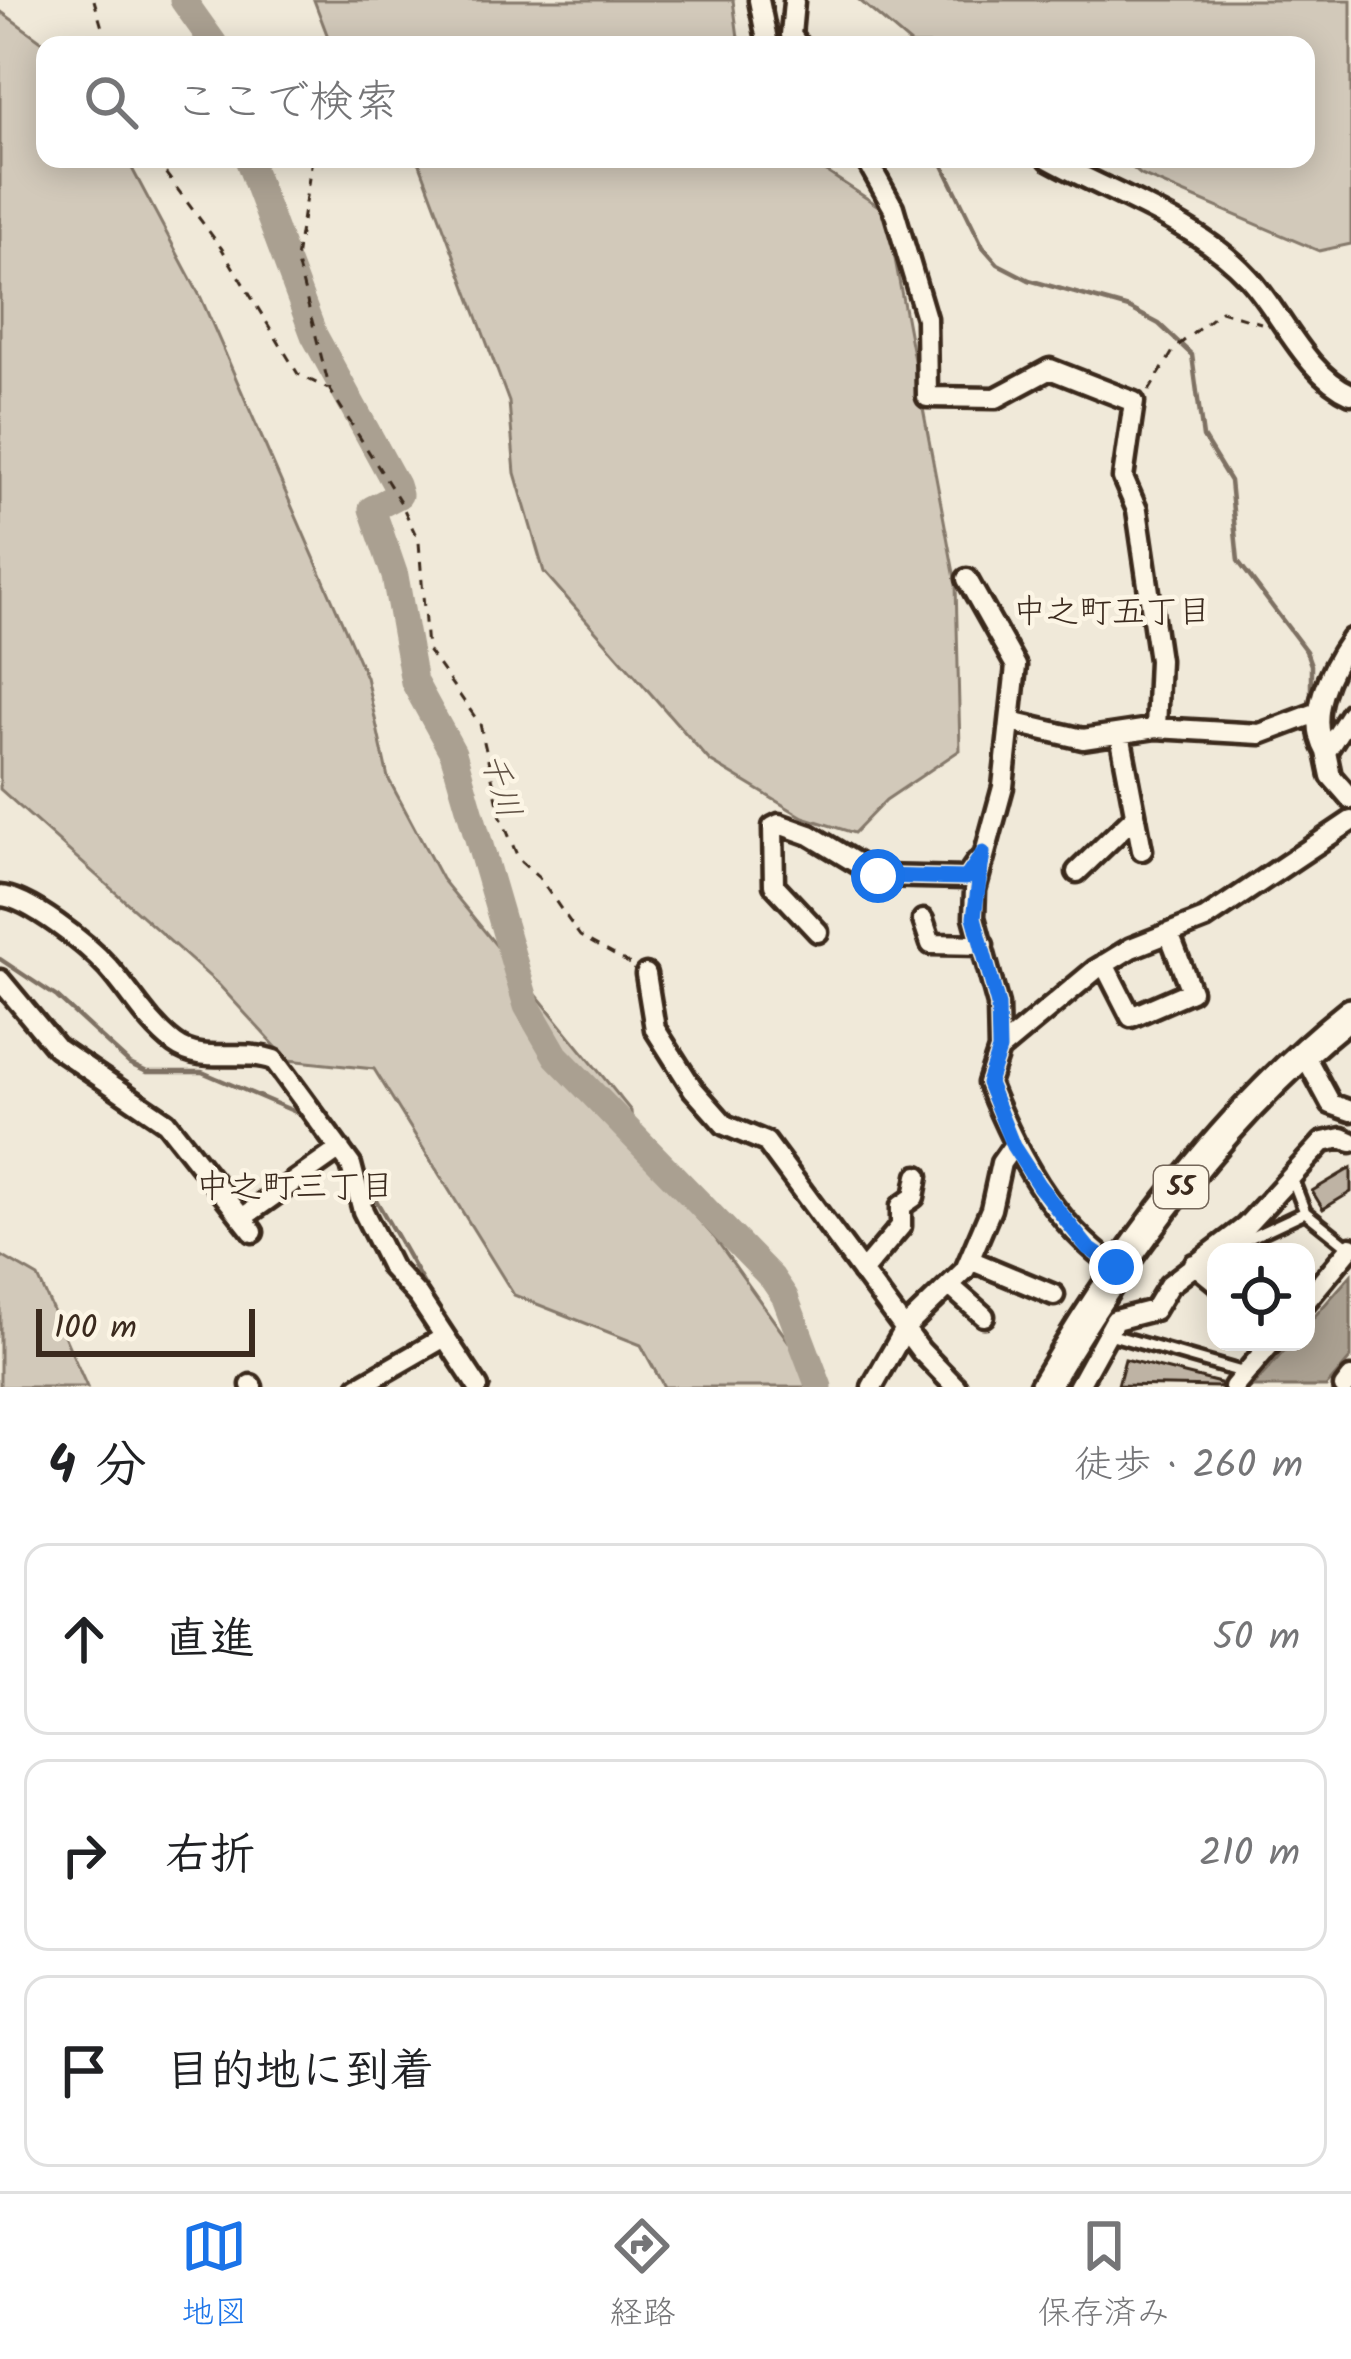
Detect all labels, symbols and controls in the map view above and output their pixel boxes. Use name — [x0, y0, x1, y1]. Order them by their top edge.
search box — [36, 36, 1315, 168]
text: ここで検索 — [174, 68, 399, 140]
icon: search — [78, 69, 144, 135]
district label: 中之町五丁目 — [1013, 587, 1211, 640]
water label: 千川 — [464, 747, 534, 825]
route start — [851, 849, 905, 903]
district label: 中之町三丁目 — [196, 1162, 394, 1215]
road number: 55 — [1154, 1166, 1208, 1208]
route end — [1089, 1240, 1143, 1294]
map controls — [1207, 1243, 1315, 1351]
button: locate — [1207, 1243, 1315, 1351]
scale bar — [36, 1303, 255, 1356]
text: 100 m — [54, 1303, 137, 1356]
text: 4 分 — [48, 1427, 146, 1508]
text: 徒歩 · 260 m — [1074, 1436, 1303, 1498]
text: 直進 — [165, 1605, 255, 1677]
icon: ahead — [51, 1606, 117, 1672]
text: 50 m — [1213, 1608, 1300, 1670]
text: 右折 — [165, 1821, 255, 1893]
icon: right — [51, 1822, 117, 1888]
text: 210 m — [1199, 1824, 1300, 1886]
text: 目的地に到着 — [165, 2037, 435, 2109]
icon: arrive — [51, 2038, 117, 2104]
tab: 地図 — [181, 2213, 247, 2341]
tab: 経路 — [609, 2213, 675, 2341]
tab: 保存済み — [1038, 2213, 1170, 2341]

